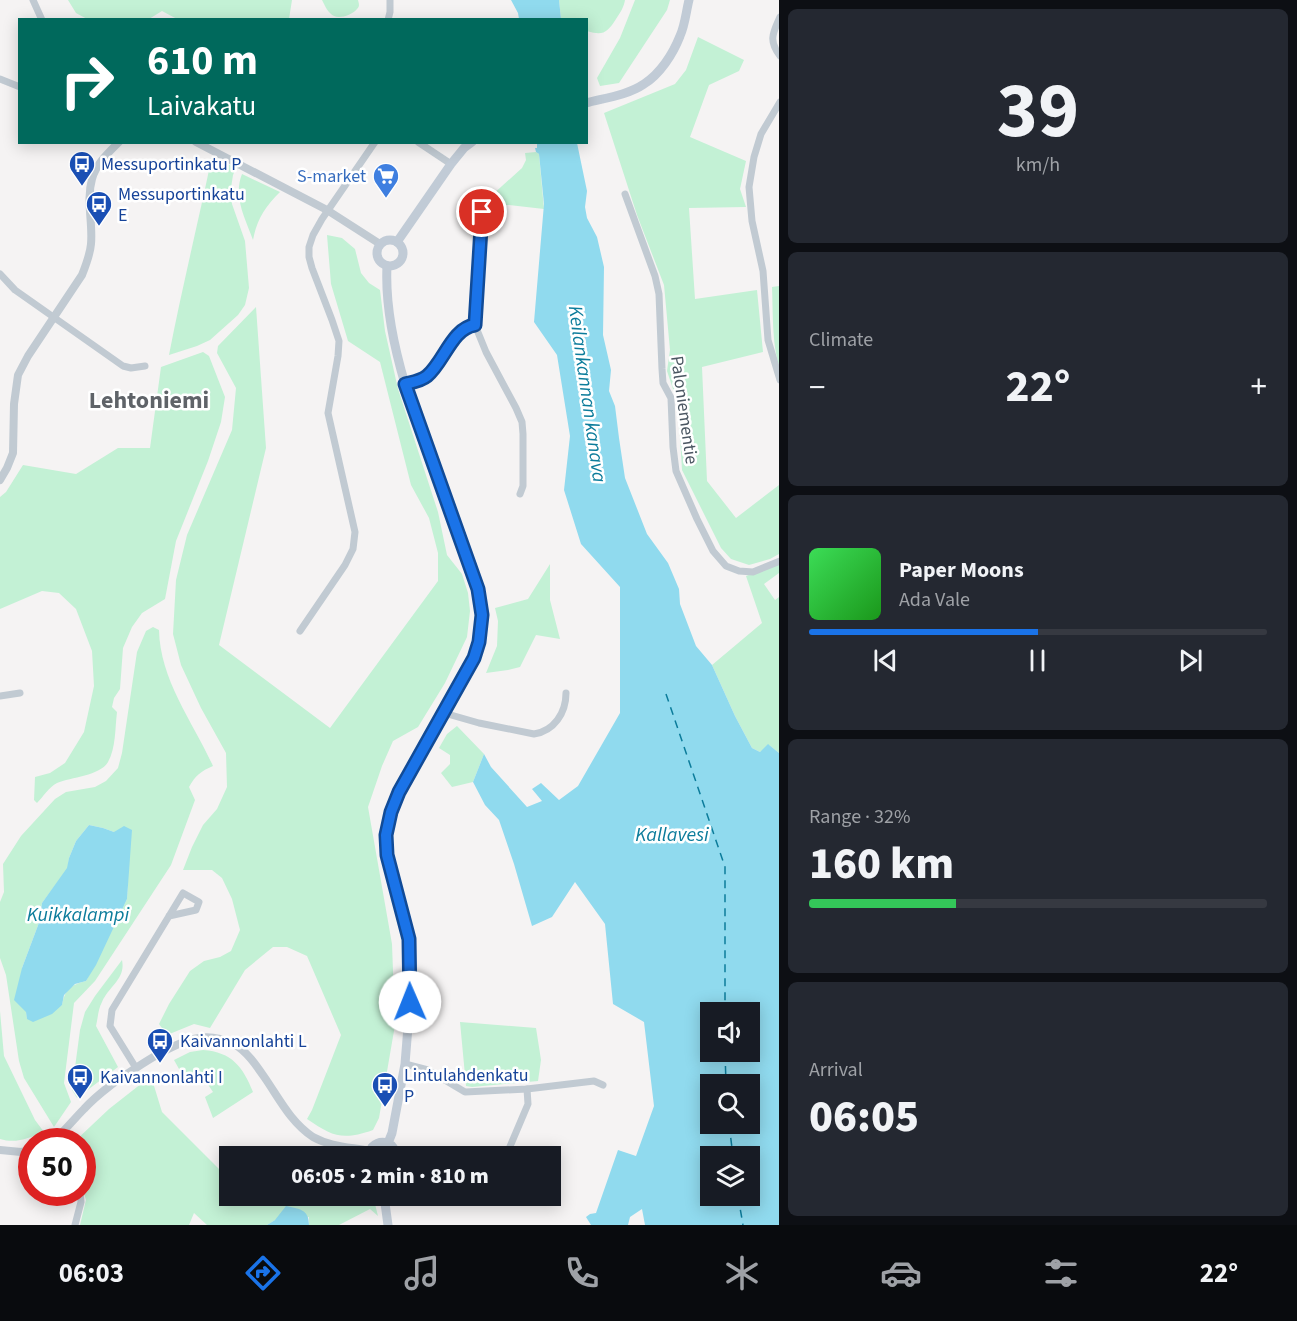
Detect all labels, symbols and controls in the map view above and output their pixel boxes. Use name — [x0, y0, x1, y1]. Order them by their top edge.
text: 610 m — [147, 31, 258, 91]
icon: right — [48, 42, 126, 120]
text: 39 — [997, 56, 1079, 167]
text: Laivakatu — [147, 87, 256, 126]
bus stop icon: Messuportinkatu P — [67, 149, 97, 187]
text: km/h — [1016, 151, 1060, 179]
place label: Messuportinkatu P — [101, 152, 241, 177]
supermarket icon: S-market — [371, 161, 401, 199]
place label: S-market — [297, 164, 366, 189]
place label: Messuportinkatu E — [118, 182, 245, 228]
pin — [456, 186, 507, 237]
bus stop icon: Messuportinkatu E — [84, 189, 114, 227]
icon: arrive — [465, 195, 498, 228]
water label: Keilankannan kanava — [561, 304, 613, 485]
text: Climate — [809, 326, 873, 354]
street label: Paloniementie — [664, 354, 704, 466]
text: 22° — [1006, 355, 1070, 419]
text: − — [809, 364, 825, 411]
text: + — [1251, 364, 1267, 411]
district label: Lehtoniemi — [89, 383, 209, 418]
text: Paper Moons — [899, 554, 1024, 586]
text: Ada Vale — [899, 586, 970, 614]
icon: previous — [869, 644, 902, 677]
icon: pause — [1021, 644, 1054, 677]
icon: next — [1174, 644, 1207, 677]
text: Range · 32% — [809, 803, 910, 831]
water label: Kallavesi — [635, 821, 709, 849]
text: 160 km — [809, 832, 954, 896]
water label: Kuikkalampi — [27, 901, 130, 929]
position arrow — [378, 970, 442, 1034]
map controls — [700, 1002, 760, 1206]
button: sound — [700, 1002, 760, 1062]
bus stop icon: Kaivannonlahti L — [145, 1026, 175, 1064]
place label: Kaivannonlahti L — [180, 1029, 307, 1054]
text: Arrival — [809, 1056, 863, 1084]
bus stop icon: Kaivannonlahti I — [65, 1062, 95, 1100]
place label: Lintulahdenkatu P — [404, 1063, 529, 1109]
place label: Kaivannonlahti I — [100, 1065, 223, 1090]
bus stop icon: Lintulahdenkatu P — [370, 1070, 400, 1108]
button: search — [700, 1074, 760, 1134]
text: 06:05 — [809, 1085, 919, 1149]
speed limit sign: 50 — [18, 1128, 96, 1206]
button: layers — [700, 1146, 760, 1206]
text: 06:05 · 2 min · 810 m — [291, 1160, 489, 1192]
icon: directions — [242, 1252, 284, 1294]
icon: music — [401, 1252, 443, 1294]
icon: phone — [561, 1252, 603, 1294]
icon: climate — [721, 1252, 763, 1294]
icon: car — [880, 1252, 922, 1294]
icon: filters — [1040, 1252, 1082, 1294]
text: 06:03 — [59, 1254, 124, 1293]
text: 22° — [1200, 1254, 1238, 1293]

